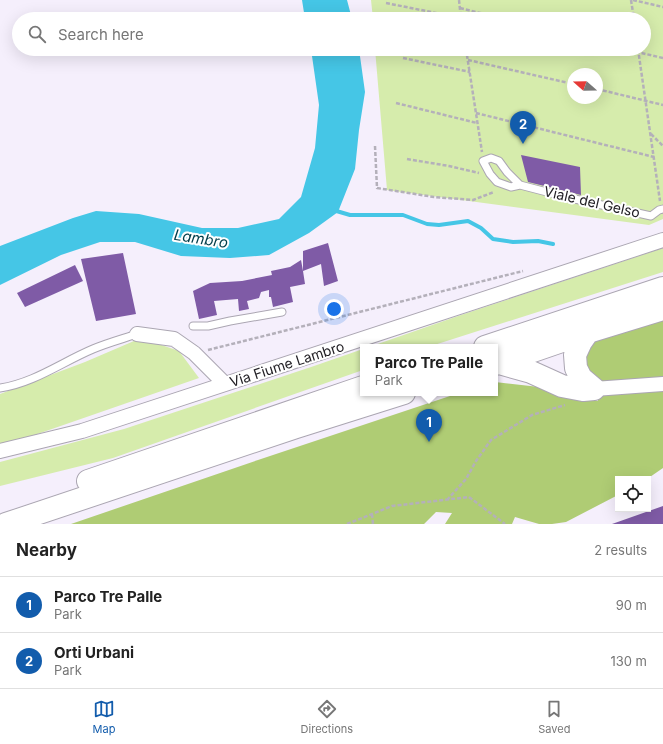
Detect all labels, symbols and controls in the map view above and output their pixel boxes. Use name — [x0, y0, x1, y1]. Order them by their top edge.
search box — [12, 12, 651, 56]
icon: search — [26, 23, 48, 45]
text: Search here — [58, 25, 144, 44]
north arrow — [567, 68, 603, 104]
pin: 2 — [510, 111, 536, 144]
street label: Viale del Gelso — [542, 182, 642, 221]
water label: Lambro — [173, 225, 229, 252]
your location — [324, 299, 344, 319]
street label: Via Fiume Lambro — [228, 337, 346, 390]
popup — [360, 344, 498, 396]
text: Parco Tre Palle — [375, 353, 483, 372]
text: Park — [375, 372, 403, 388]
pin: 1 — [416, 409, 442, 442]
map controls — [615, 476, 651, 512]
button: locate — [615, 476, 651, 512]
text: Nearby — [16, 540, 77, 560]
text: 2 results — [594, 542, 647, 558]
text: Parco Tre Palle — [54, 587, 162, 606]
text: 1 — [26, 597, 32, 613]
text: 90 m — [616, 597, 647, 613]
text: Park — [54, 606, 82, 622]
text: Orti Urbani — [54, 643, 134, 662]
text: 2 — [25, 653, 33, 669]
text: 130 m — [610, 653, 647, 669]
text: Park — [54, 662, 82, 678]
tab: Map — [93, 698, 115, 736]
tab: Directions — [301, 698, 353, 736]
tab: Saved — [538, 698, 570, 736]

